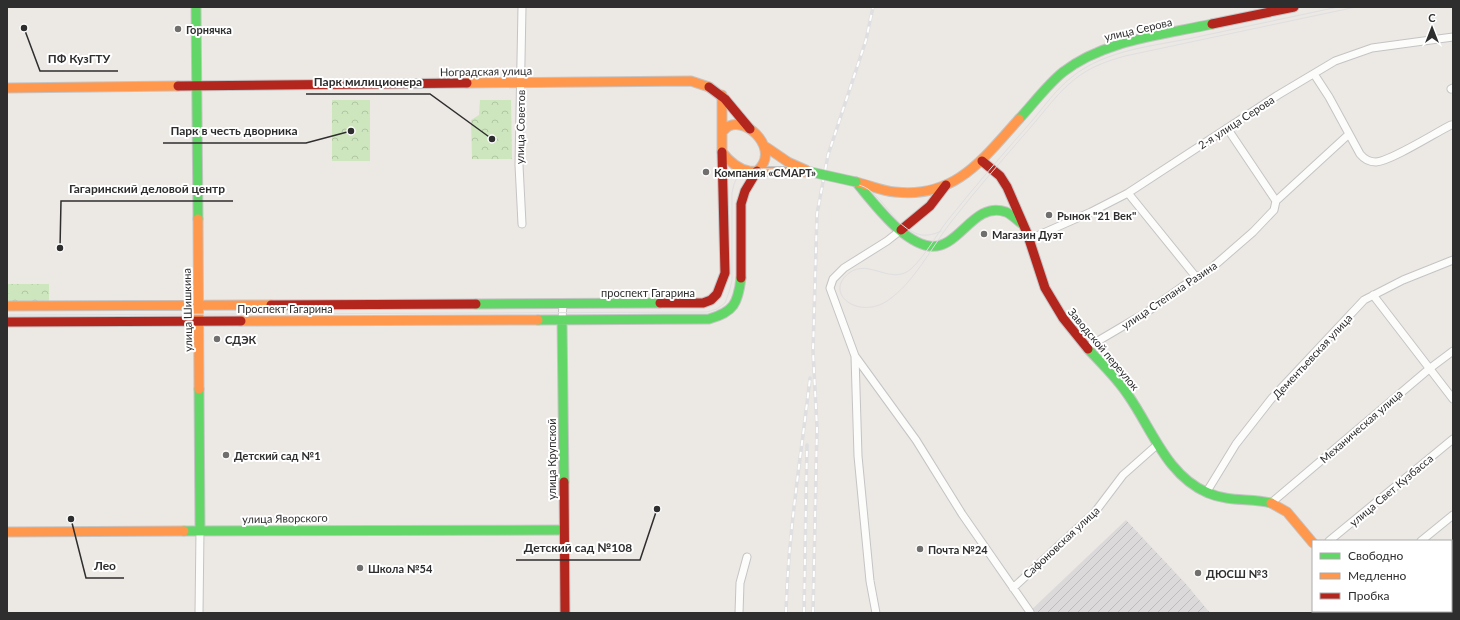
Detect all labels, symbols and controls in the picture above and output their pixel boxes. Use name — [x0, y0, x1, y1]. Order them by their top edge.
north arrow — [1412, 8, 1452, 48]
text: С — [1428, 11, 1436, 24]
street label: улица Серова — [1103, 15, 1173, 43]
place label: Горнячка — [186, 23, 232, 36]
marker: Горнячка — [173, 24, 183, 34]
callout: ПФ КузГТУ — [40, 47, 118, 71]
text: ПФ КузГТУ — [48, 51, 110, 66]
street label: Ноградская улица — [440, 64, 532, 78]
callout: Парк милиционера — [306, 70, 430, 94]
text: Парк милиционера — [314, 74, 422, 89]
street label: улица Советов — [513, 90, 527, 164]
street label: 2-я улица Серова — [1196, 93, 1276, 151]
callout: Парк в честь дворника — [163, 119, 306, 143]
text: Парк в честь дворника — [170, 123, 298, 138]
place label: Компания «СМАРТ» — [714, 166, 816, 179]
marker: Компания «СМАРТ» — [701, 167, 711, 177]
callout: Гагаринский деловой центр — [61, 177, 233, 201]
text: Гагаринский деловой центр — [69, 181, 225, 196]
place label: Рынок "21 Век" — [1057, 209, 1136, 222]
marker: Рынок "21 Век" — [1044, 210, 1054, 220]
place label: Магазин Дуэт — [992, 228, 1064, 241]
marker: Магазин Дуэт — [979, 229, 989, 239]
street label: улица Степана Разина — [1119, 258, 1219, 332]
street label: улица Шишкина — [180, 268, 194, 352]
street label: проспект Гагарина — [601, 286, 695, 299]
street label: Проспект Гагарина — [237, 302, 333, 315]
street label: Заводской переулок — [1066, 305, 1142, 393]
street label: Дементьевская улица — [1270, 311, 1354, 401]
place label: СДЭК — [225, 333, 257, 346]
marker: СДЭК — [212, 334, 222, 344]
street label: Механическая улица — [1317, 387, 1405, 465]
street label: улица Крупской — [545, 418, 558, 500]
place label: Детский сад №1 — [234, 449, 321, 462]
marker: Детский сад №1 — [221, 450, 231, 460]
street label: улица Свет Кузбасса — [1347, 451, 1435, 529]
street label: Сафоновская улица — [1020, 503, 1102, 581]
street label: улица Яворского — [242, 511, 328, 525]
callout: Детский сад №108 — [516, 536, 640, 560]
text: Детский сад №108 — [524, 540, 632, 555]
legend — [1312, 540, 1452, 612]
place label: Почта №24 — [928, 543, 988, 556]
marker: Почта №24 — [915, 544, 925, 554]
text: Свободно — [1348, 548, 1404, 563]
callout: Лео — [86, 554, 124, 578]
text: Лео — [93, 558, 116, 573]
place label: Школа №54 — [368, 562, 433, 575]
marker: Школа №54 — [355, 563, 365, 573]
place label: ДЮСШ №3 — [1206, 567, 1268, 580]
marker: ДЮСШ №3 — [1193, 568, 1203, 578]
text: Медленно — [1348, 568, 1407, 583]
text: Пробка — [1348, 588, 1389, 603]

